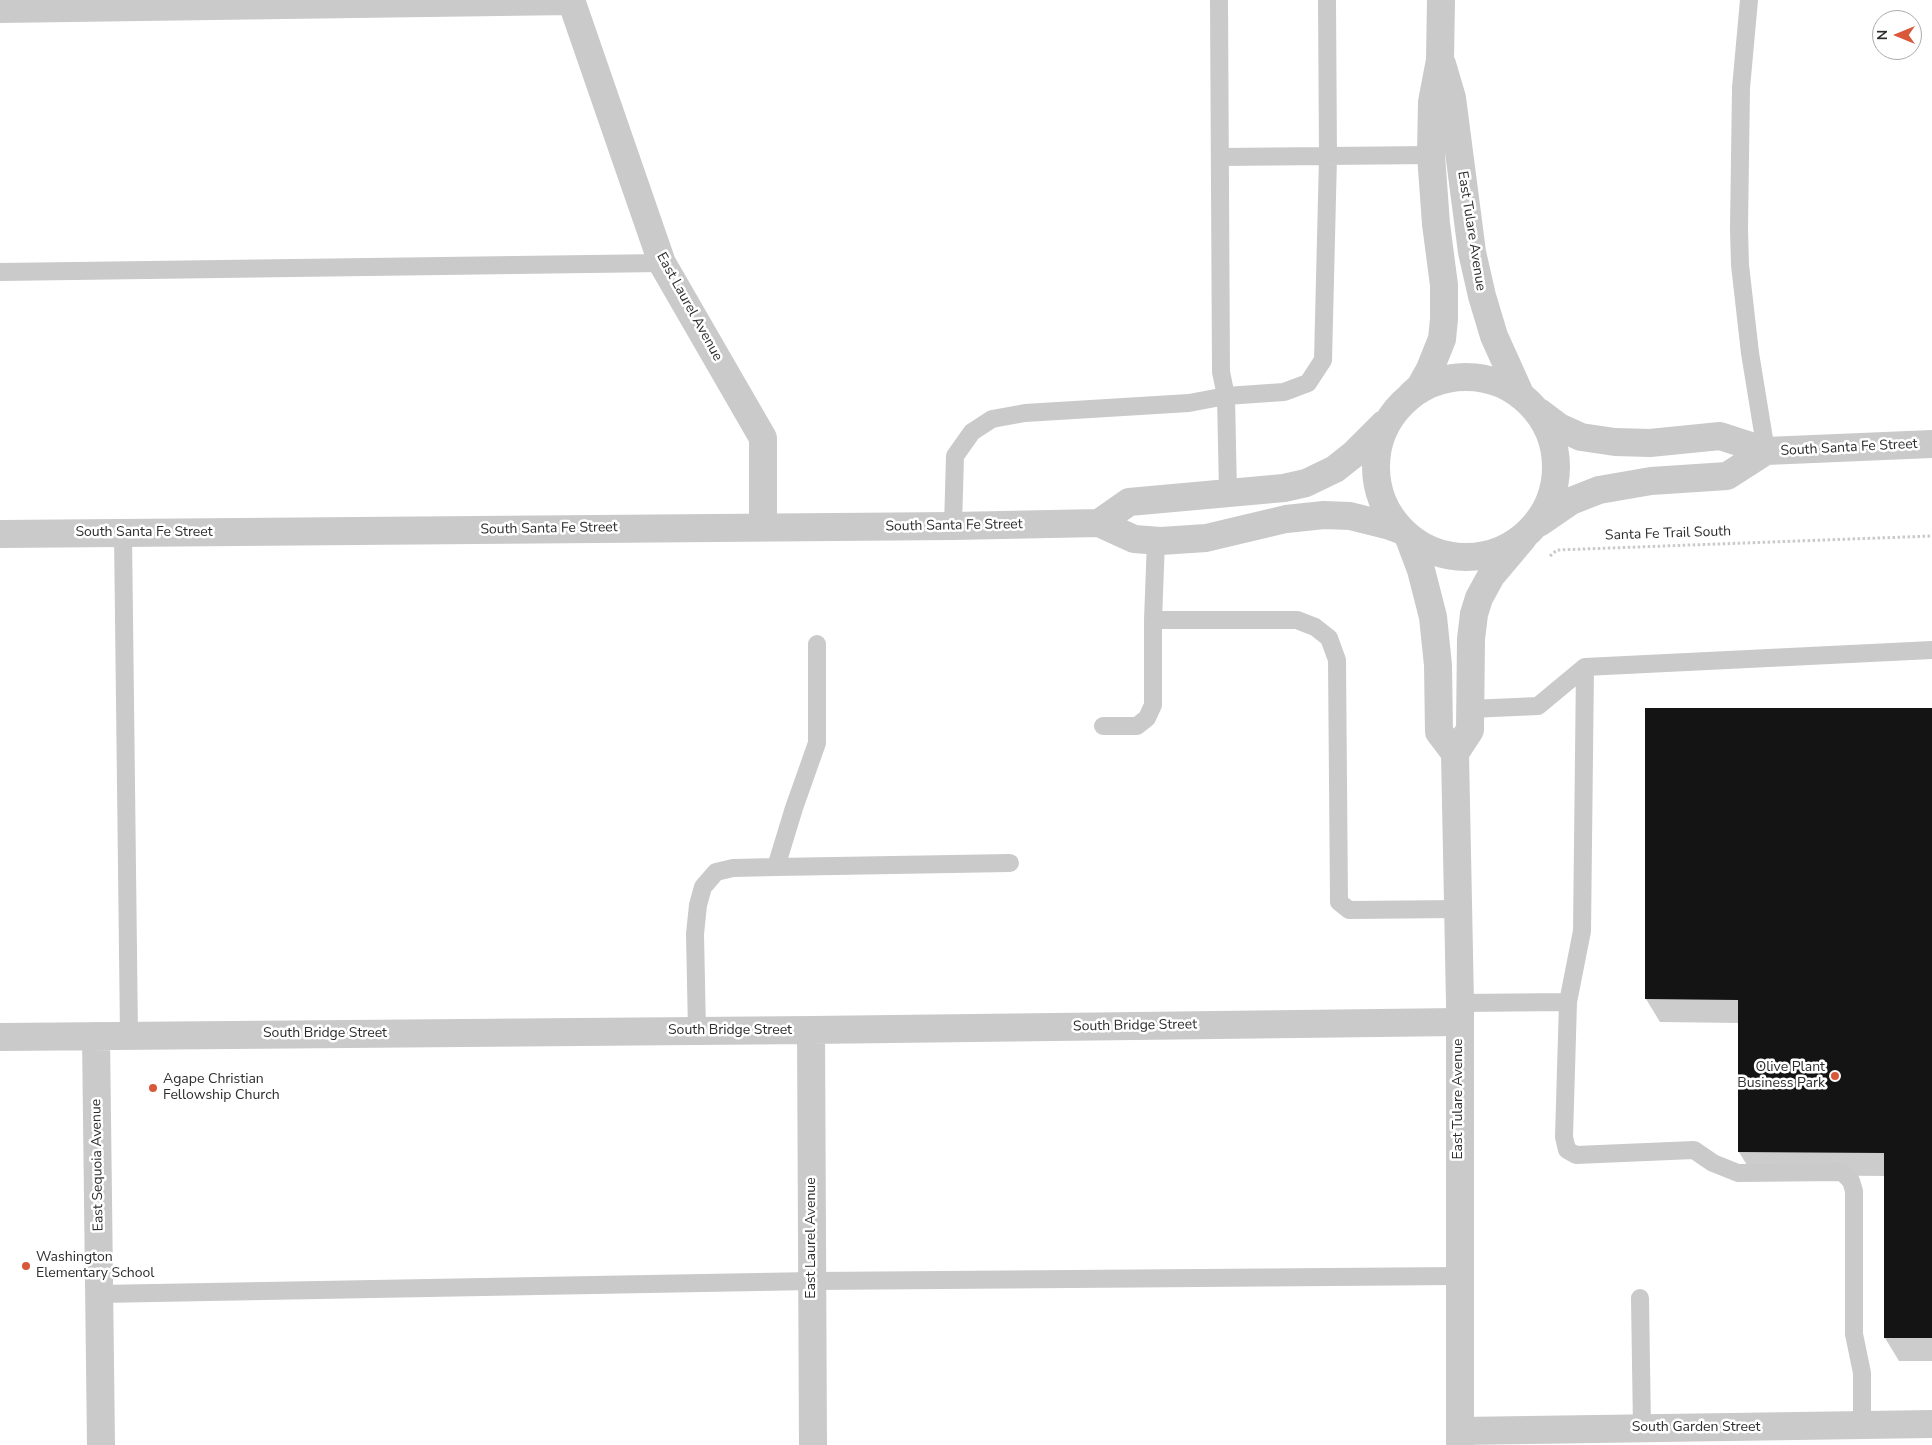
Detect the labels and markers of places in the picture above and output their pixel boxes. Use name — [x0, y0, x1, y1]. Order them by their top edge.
place label: Olive Plant Business Park — [1737, 1060, 1825, 1092]
marker: Olive Plant Business Park — [1829, 1070, 1841, 1082]
place label: Agape Christian Fellowship Church — [163, 1072, 280, 1104]
marker: Agape Christian Fellowship Church — [147, 1082, 159, 1094]
place label: Washington Elementary School — [36, 1250, 154, 1282]
marker: Washington Elementary School — [20, 1260, 32, 1272]

